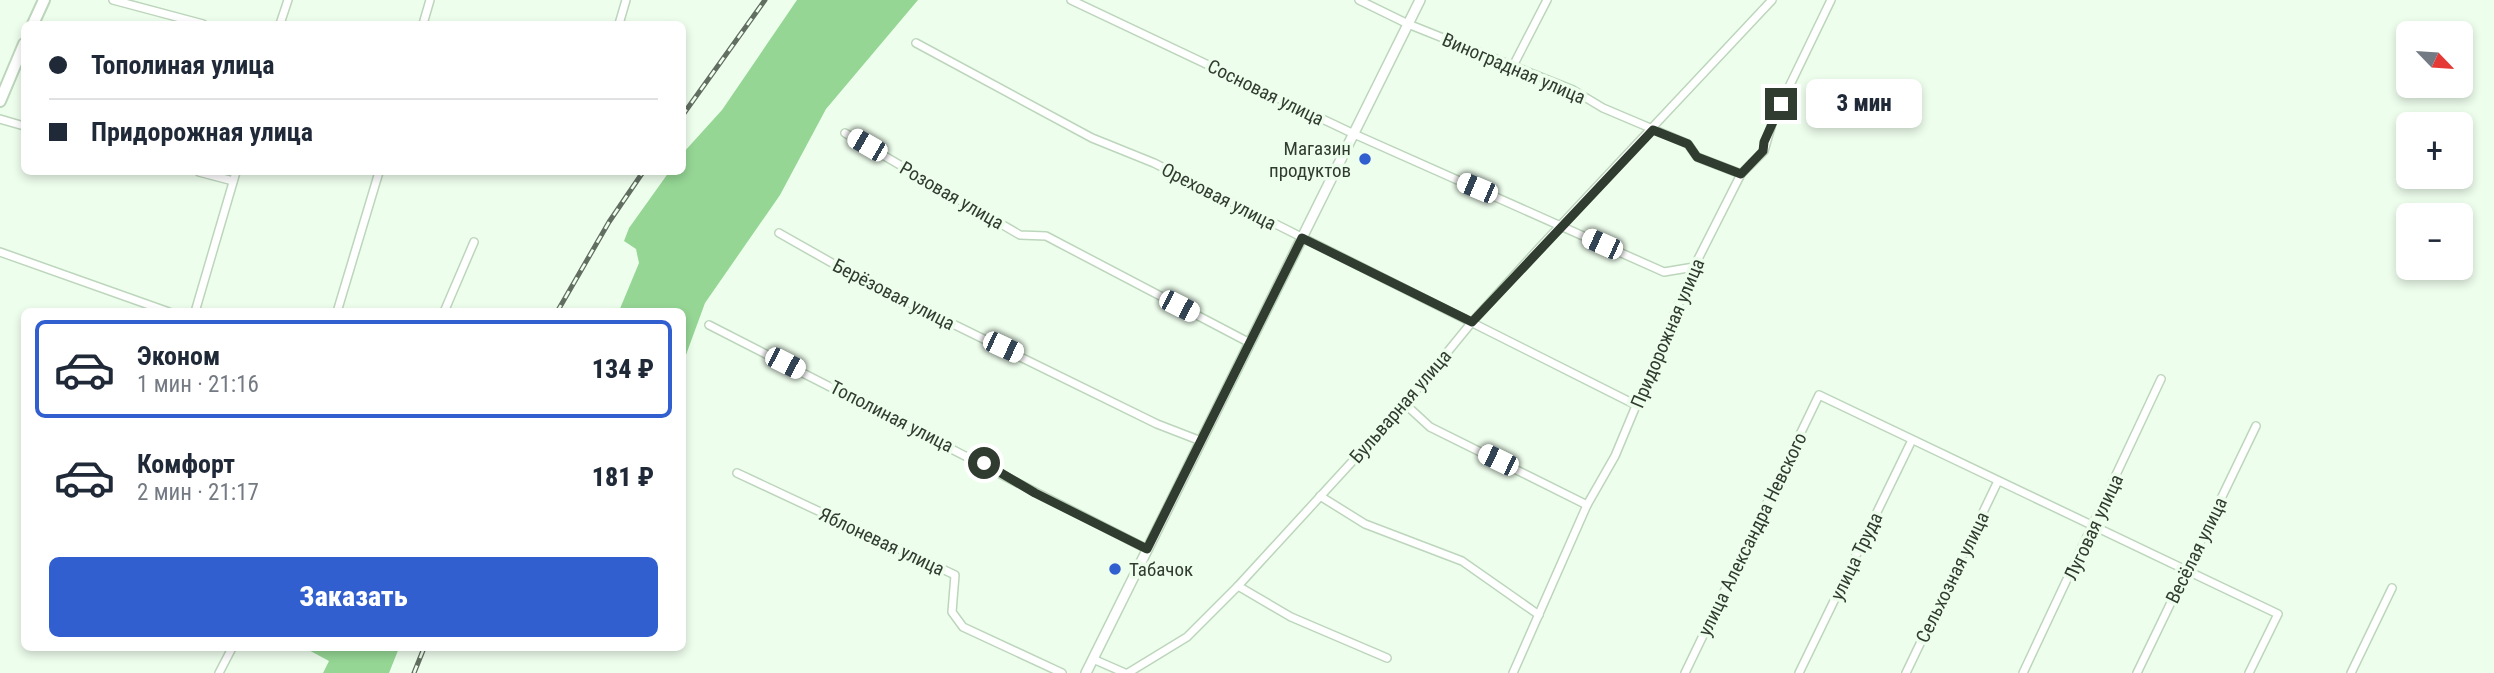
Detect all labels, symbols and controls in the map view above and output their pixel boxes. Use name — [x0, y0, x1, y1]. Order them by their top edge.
north arrow — [2396, 21, 2473, 98]
map controls — [2396, 21, 2473, 280]
street label: Виноградная улица — [1439, 28, 1589, 109]
text: Тополиная улица — [91, 50, 275, 80]
street label: Сосновая улица — [1204, 54, 1328, 131]
callout: 3 мин — [1806, 80, 1921, 128]
route end — [1765, 88, 1797, 120]
text: 3 мин — [1836, 90, 1892, 117]
button: + — [2396, 112, 2473, 189]
text: Придорожная улица — [91, 117, 313, 147]
car — [844, 125, 891, 165]
place label: Магазин продуктов — [1269, 137, 1351, 182]
marker: Магазин продуктов — [1357, 151, 1373, 167]
street label: Розовая улица — [896, 156, 1008, 234]
street label: Ореховая улица — [1158, 158, 1280, 235]
car — [1454, 170, 1501, 206]
button: − — [2396, 203, 2473, 280]
car — [1579, 226, 1626, 262]
street label: Берёзовая улица — [829, 254, 959, 335]
street label: Придорожная улица — [1626, 255, 1709, 411]
car — [1156, 287, 1203, 325]
car — [980, 329, 1027, 365]
icon: car — [53, 338, 116, 401]
text: Эконом — [137, 341, 220, 371]
car — [762, 344, 809, 382]
street label: Бульварная улица — [1345, 345, 1456, 468]
text: 134 ₽ — [592, 354, 654, 384]
text: 1 мин · 21:16 — [137, 371, 259, 398]
street label: Тополиная улица — [826, 376, 957, 457]
street label: улица Александра Невского — [1693, 429, 1812, 640]
car — [1475, 441, 1522, 479]
icon: car — [53, 446, 116, 509]
route start — [968, 447, 1000, 479]
text: Комфорт — [137, 449, 235, 479]
text: 181 ₽ — [592, 462, 654, 492]
street label: Луговая улица — [2059, 471, 2128, 584]
text: 2 мин · 21:17 — [137, 479, 259, 506]
street label: Весёлая улица — [2161, 493, 2232, 607]
street label: Яблоневая улица — [815, 502, 948, 581]
street label: Сельхозная улица — [1911, 508, 1994, 646]
street label: улица Труда — [1825, 509, 1888, 604]
button: Заказать — [49, 557, 658, 637]
place label: Табачок — [1129, 558, 1193, 581]
marker: Табачок — [1107, 561, 1123, 577]

